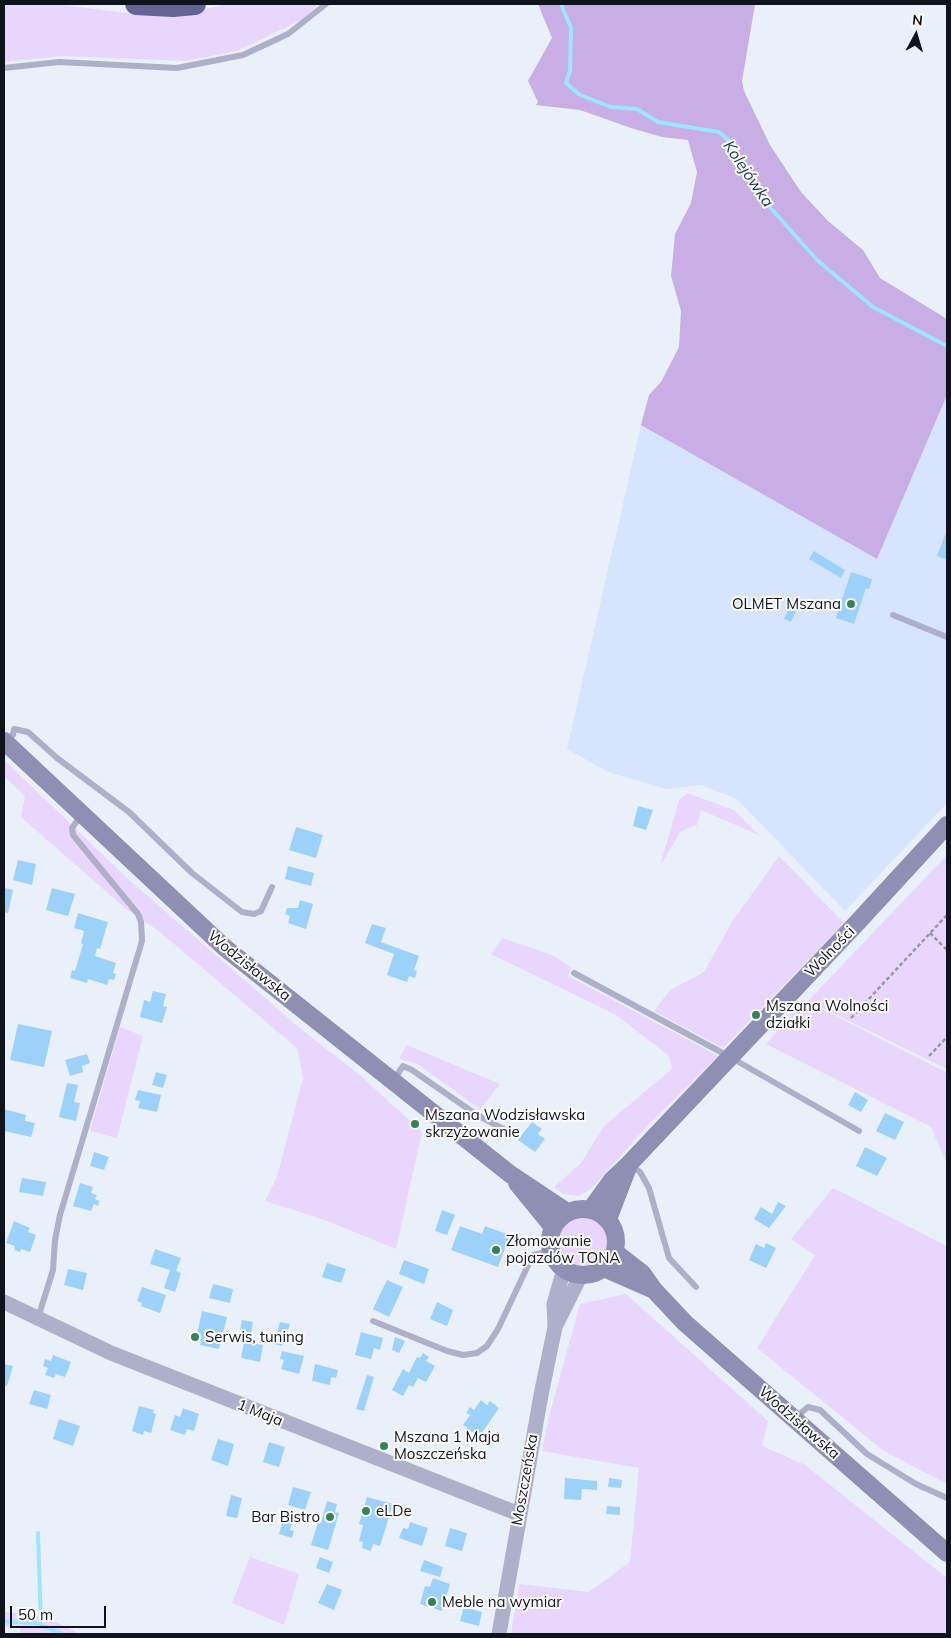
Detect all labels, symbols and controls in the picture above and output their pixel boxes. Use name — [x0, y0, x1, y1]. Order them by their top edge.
north arrow — [891, 10, 941, 60]
text: N — [911, 11, 924, 30]
water label: Kolejówka — [719, 137, 777, 211]
place label: OLMET Mszana — [732, 595, 841, 613]
marker: OLMET Mszana — [845, 598, 857, 610]
street label: Wolności — [801, 923, 859, 981]
street label: Wodzisławska — [204, 927, 294, 1005]
place label: Mszana Wolności działki — [766, 997, 888, 1032]
marker: Mszana Wolności działki — [750, 1009, 762, 1021]
place label: Mszana Wodzisławska skrzyżowanie — [425, 1106, 585, 1141]
marker: Mszana Wodzisławska skrzyżowanie — [409, 1118, 421, 1130]
place label: Złomowanie pojazdów TONA — [506, 1232, 620, 1267]
marker: Złomowanie pojazdów TONA — [490, 1244, 502, 1256]
place label: Serwis, tuning — [205, 1328, 304, 1346]
marker: Serwis, tuning — [189, 1331, 201, 1343]
street label: Wodzisławska — [755, 1383, 843, 1463]
street label: 1 Maja — [235, 1396, 285, 1430]
place label: Mszana 1 Maja Moszczeńska — [394, 1428, 500, 1463]
street label: Moszczeńska — [508, 1433, 542, 1527]
marker: Mszana 1 Maja Moszczeńska — [378, 1440, 390, 1452]
place label: eLDe — [376, 1502, 412, 1520]
marker: eLDe — [360, 1505, 372, 1517]
place label: Bar Bistro — [251, 1508, 320, 1526]
marker: Bar Bistro — [324, 1511, 336, 1523]
place label: Meble na wymiar — [442, 1593, 562, 1611]
scale bar — [12, 1596, 109, 1628]
marker: Meble na wymiar — [426, 1596, 438, 1608]
text: 50 m — [18, 1605, 53, 1624]

